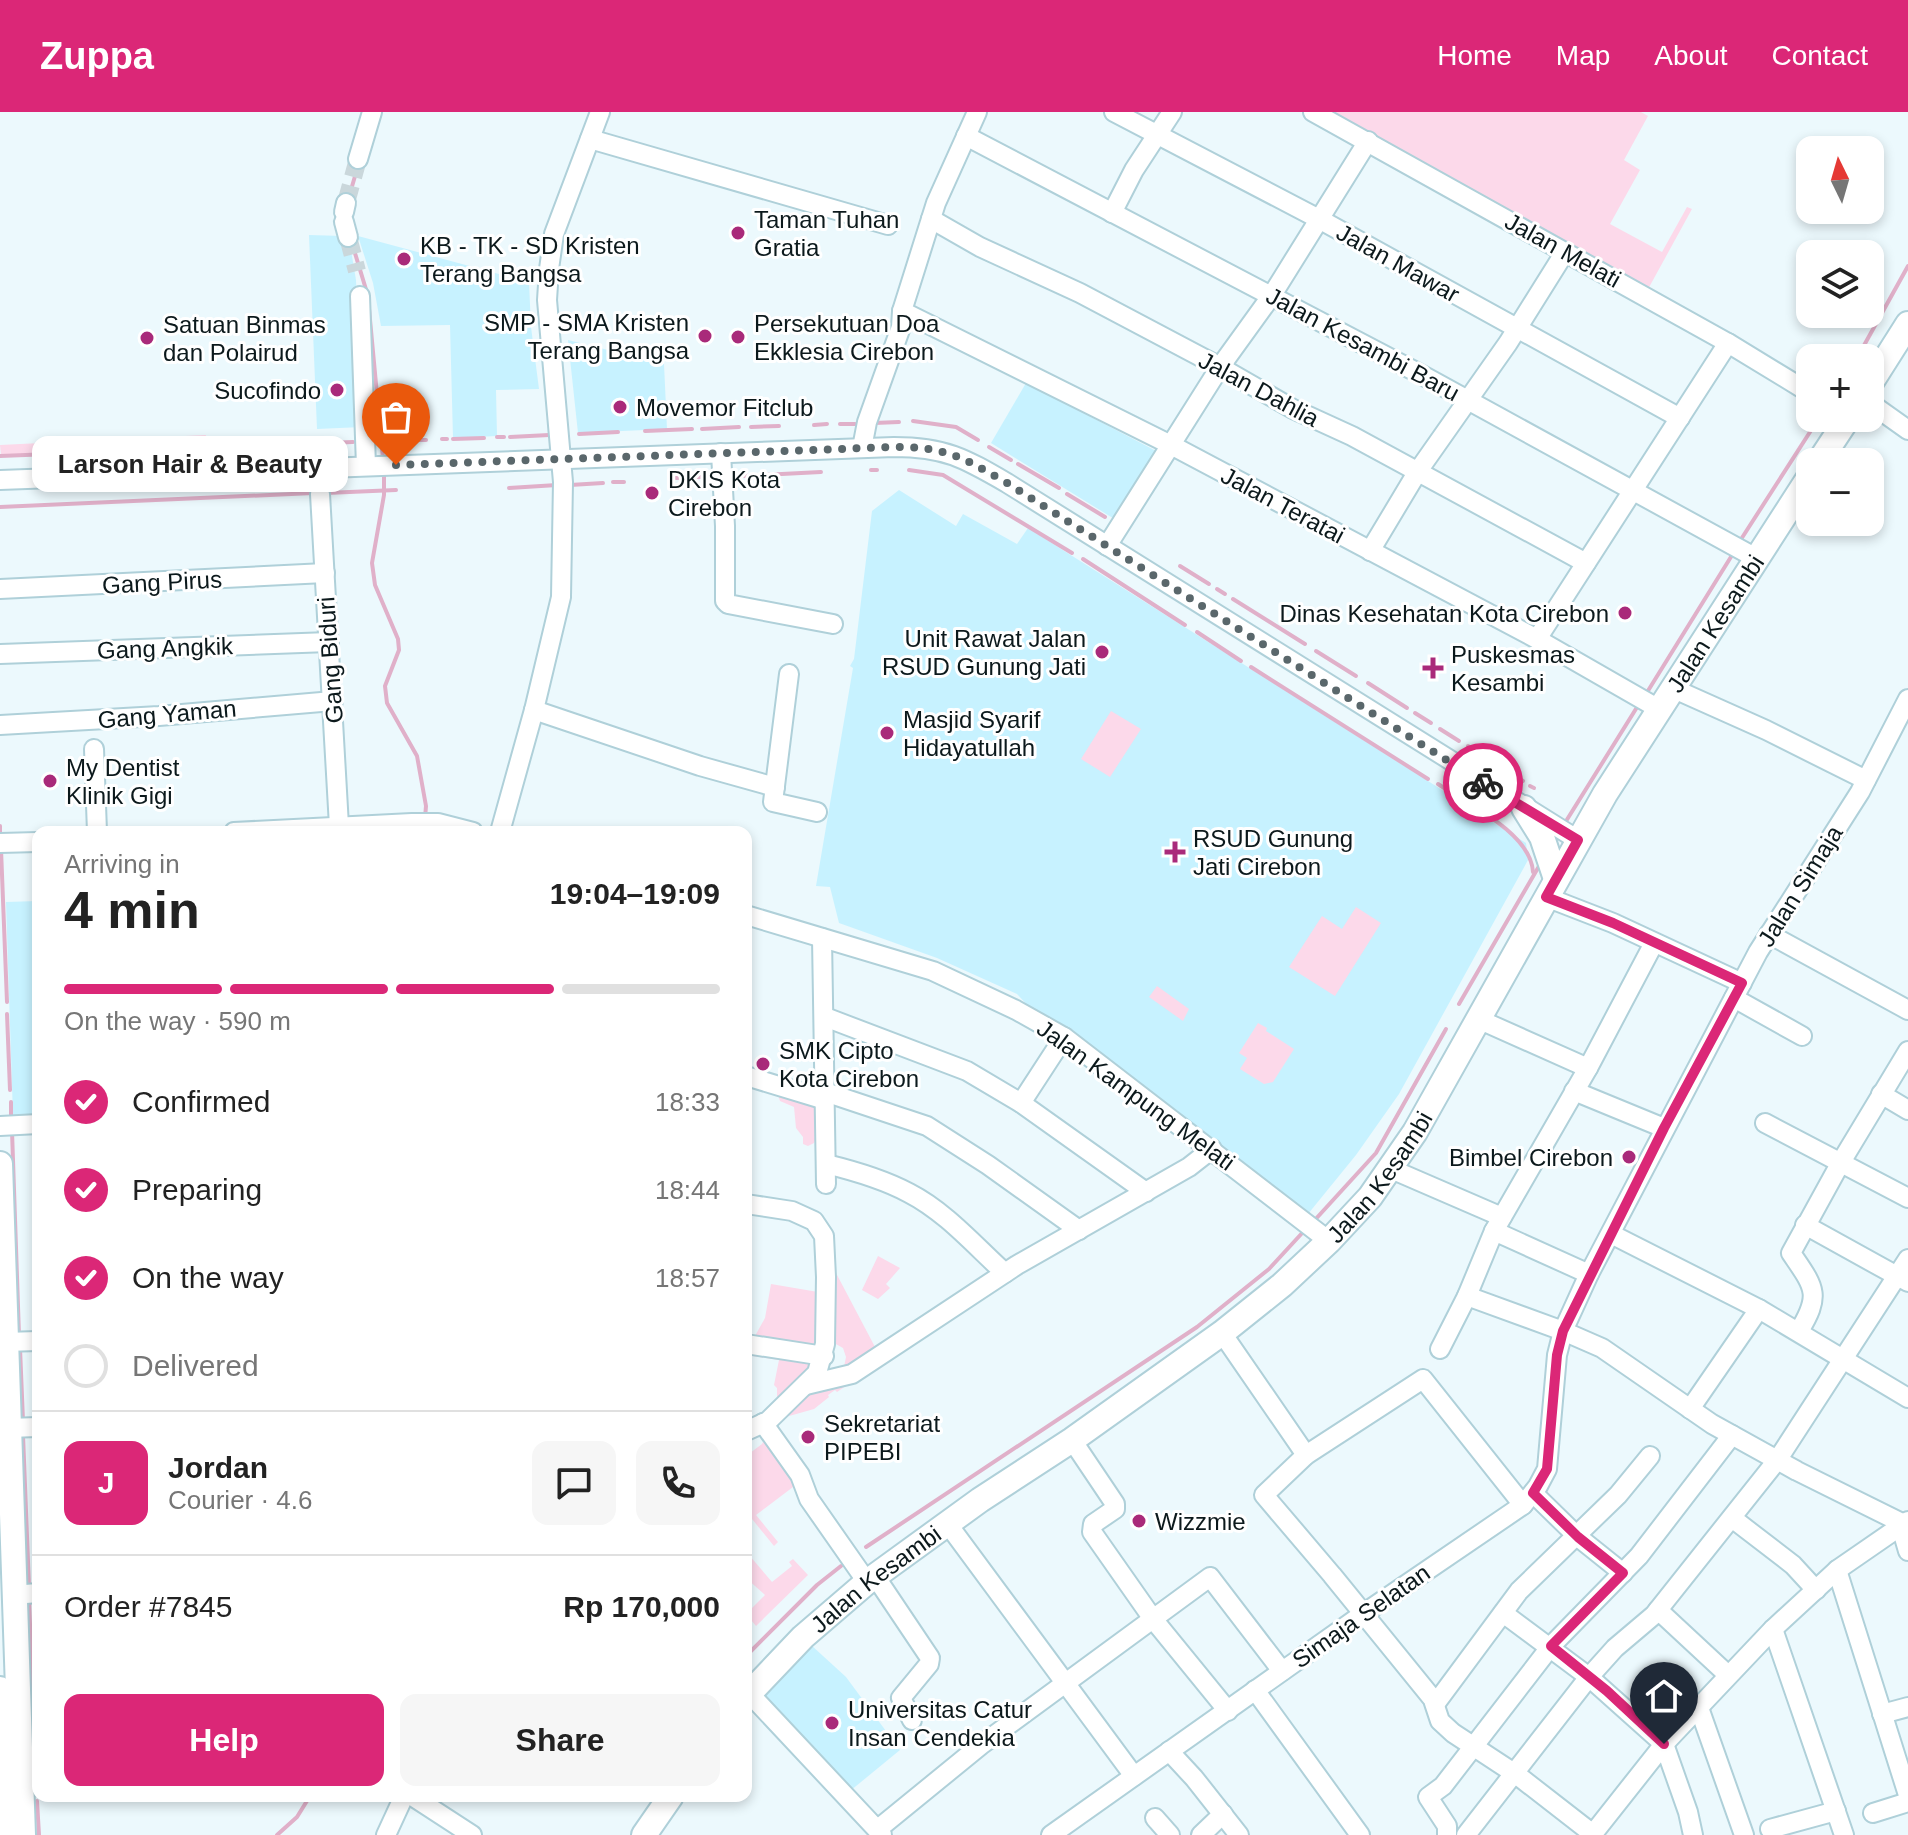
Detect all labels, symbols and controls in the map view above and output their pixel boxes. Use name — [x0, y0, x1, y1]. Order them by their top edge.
text: Zuppa — [40, 35, 154, 77]
text: Home — [1437, 40, 1512, 71]
text: Map — [1556, 40, 1610, 71]
text: About — [1654, 40, 1728, 71]
text: Contact — [1772, 40, 1868, 71]
north arrow — [1796, 136, 1884, 224]
map controls — [1796, 136, 1884, 536]
place label: Taman Tuhan Gratia — [754, 206, 899, 261]
street label: Jalan Melati — [1500, 207, 1626, 293]
street label: Jalan Mawar — [1332, 218, 1464, 308]
marker: Taman Tuhan Gratia — [729, 224, 747, 242]
place label: KB - TK - SD Kristen Terang Bangsa — [420, 232, 640, 287]
button: layers — [1796, 240, 1884, 328]
marker: KB - TK - SD Kristen Terang Bangsa — [395, 250, 413, 268]
street label: Jalan Kesambi Baru — [1262, 282, 1464, 406]
place label: SMP - SMA Kristen Terang Bangsa — [484, 309, 690, 364]
place label: Persekutuan Doa Ekklesia Cirebon — [754, 310, 940, 365]
place label: Satuan Binmas dan Polairud — [163, 311, 326, 366]
marker: SMP - SMA Kristen Terang Bangsa — [696, 327, 714, 345]
marker: Persekutuan Doa Ekklesia Cirebon — [729, 328, 747, 346]
marker: Satuan Binmas dan Polairud — [138, 329, 156, 347]
button: + — [1796, 344, 1884, 432]
street label: Jalan Dahlia — [1194, 346, 1324, 432]
place label: Sucofindo — [214, 377, 321, 404]
marker: Sucofindo — [328, 381, 346, 399]
pin — [362, 383, 430, 465]
place label: Movemor Fitclub — [636, 394, 813, 421]
icon: bag — [374, 395, 418, 439]
marker: Movemor Fitclub — [611, 398, 629, 416]
callout: Larson Hair & Beauty — [32, 437, 348, 493]
button: − — [1796, 448, 1884, 536]
text: Larson Hair & Beauty — [58, 449, 322, 479]
street label: Jalan Teratai — [1217, 461, 1349, 549]
place label: DKIS Kota Cirebon — [668, 466, 781, 521]
marker: DKIS Kota Cirebon — [643, 484, 661, 502]
street label: Jalan Kesambi — [1661, 550, 1769, 697]
street label: Gang Pirus — [101, 565, 223, 599]
street label: Gang Biduri — [312, 596, 348, 724]
place label: Dinas Kesehatan Kota Cirebon — [1279, 600, 1609, 627]
marker: Dinas Kesehatan Kota Cirebon — [1616, 604, 1634, 622]
place label: Unit Rawat Jalan RSUD Gunung Jati — [882, 625, 1086, 680]
street label: Gang Angkik — [97, 632, 234, 664]
place label: Puskesmas Kesambi — [1451, 641, 1575, 696]
marker: Unit Rawat Jalan RSUD Gunung Jati — [1093, 643, 1111, 661]
marker: Puskesmas Kesambi — [1422, 657, 1444, 679]
street label: Gang Yaman — [96, 694, 238, 734]
place label: Masjid Syarif Hidayatullah — [903, 706, 1041, 761]
marker: Masjid Syarif Hidayatullah — [878, 724, 896, 742]
courier — [1443, 743, 1523, 823]
place label: My Dentist Klinik Gigi — [66, 754, 180, 809]
icon: bike — [1461, 761, 1505, 805]
marker: My Dentist Klinik Gigi — [41, 772, 59, 790]
street label: Jalan Simaja — [1752, 820, 1848, 951]
place label: RSUD Gunung Jati Cirebon — [1193, 825, 1353, 880]
marker: RSUD Gunung Jati Cirebon — [1164, 841, 1186, 863]
text: Arriving in — [64, 849, 180, 879]
text: 19:04–19:09 — [550, 877, 720, 910]
text: 4 min — [64, 881, 200, 939]
text: On the way · 590 m — [64, 1006, 291, 1036]
street label: Jalan Kampung Melati — [1032, 1014, 1240, 1176]
place label: SMK Cipto Kota Cirebon — [779, 1037, 919, 1092]
marker: SMK Cipto Kota Cirebon — [754, 1055, 772, 1073]
icon: check — [64, 1080, 108, 1124]
text: Confirmed — [132, 1085, 270, 1118]
text: 18:33 — [655, 1087, 720, 1117]
street label: Jalan Kesambi — [1321, 1107, 1437, 1248]
place label: Bimbel Cirebon — [1449, 1144, 1613, 1171]
marker: Bimbel Cirebon — [1620, 1148, 1638, 1166]
icon: check — [64, 1168, 108, 1212]
text: Preparing — [132, 1173, 262, 1206]
text: 18:44 — [655, 1175, 720, 1205]
icon: check — [64, 1256, 108, 1300]
text: On the way — [132, 1261, 284, 1294]
text: 18:57 — [655, 1263, 720, 1293]
text: Delivered — [132, 1349, 259, 1382]
place label: Sekretariat PIPEBI — [824, 1410, 940, 1465]
marker: Sekretariat PIPEBI — [799, 1428, 817, 1446]
button: chat — [532, 1441, 616, 1525]
button: phone — [636, 1441, 720, 1525]
text: Jordan — [168, 1451, 268, 1484]
text: J — [98, 1466, 114, 1499]
text: Courier · 4.6 — [168, 1485, 313, 1515]
place label: Wizzmie — [1155, 1508, 1246, 1535]
marker: Wizzmie — [1130, 1512, 1148, 1530]
street label: Jalan Kesambi — [805, 1520, 946, 1638]
street label: Simaja Selatan — [1287, 1559, 1435, 1673]
text: Order #7845 — [64, 1590, 232, 1623]
text: Rp 170,000 — [563, 1590, 720, 1623]
pin — [1630, 1662, 1698, 1744]
icon: home — [1642, 1674, 1686, 1718]
button: Help — [64, 1694, 384, 1786]
button: Share — [400, 1694, 720, 1786]
place label: Universitas Catur Insan Cendekia — [848, 1696, 1032, 1751]
marker: Universitas Catur Insan Cendekia — [823, 1714, 841, 1732]

